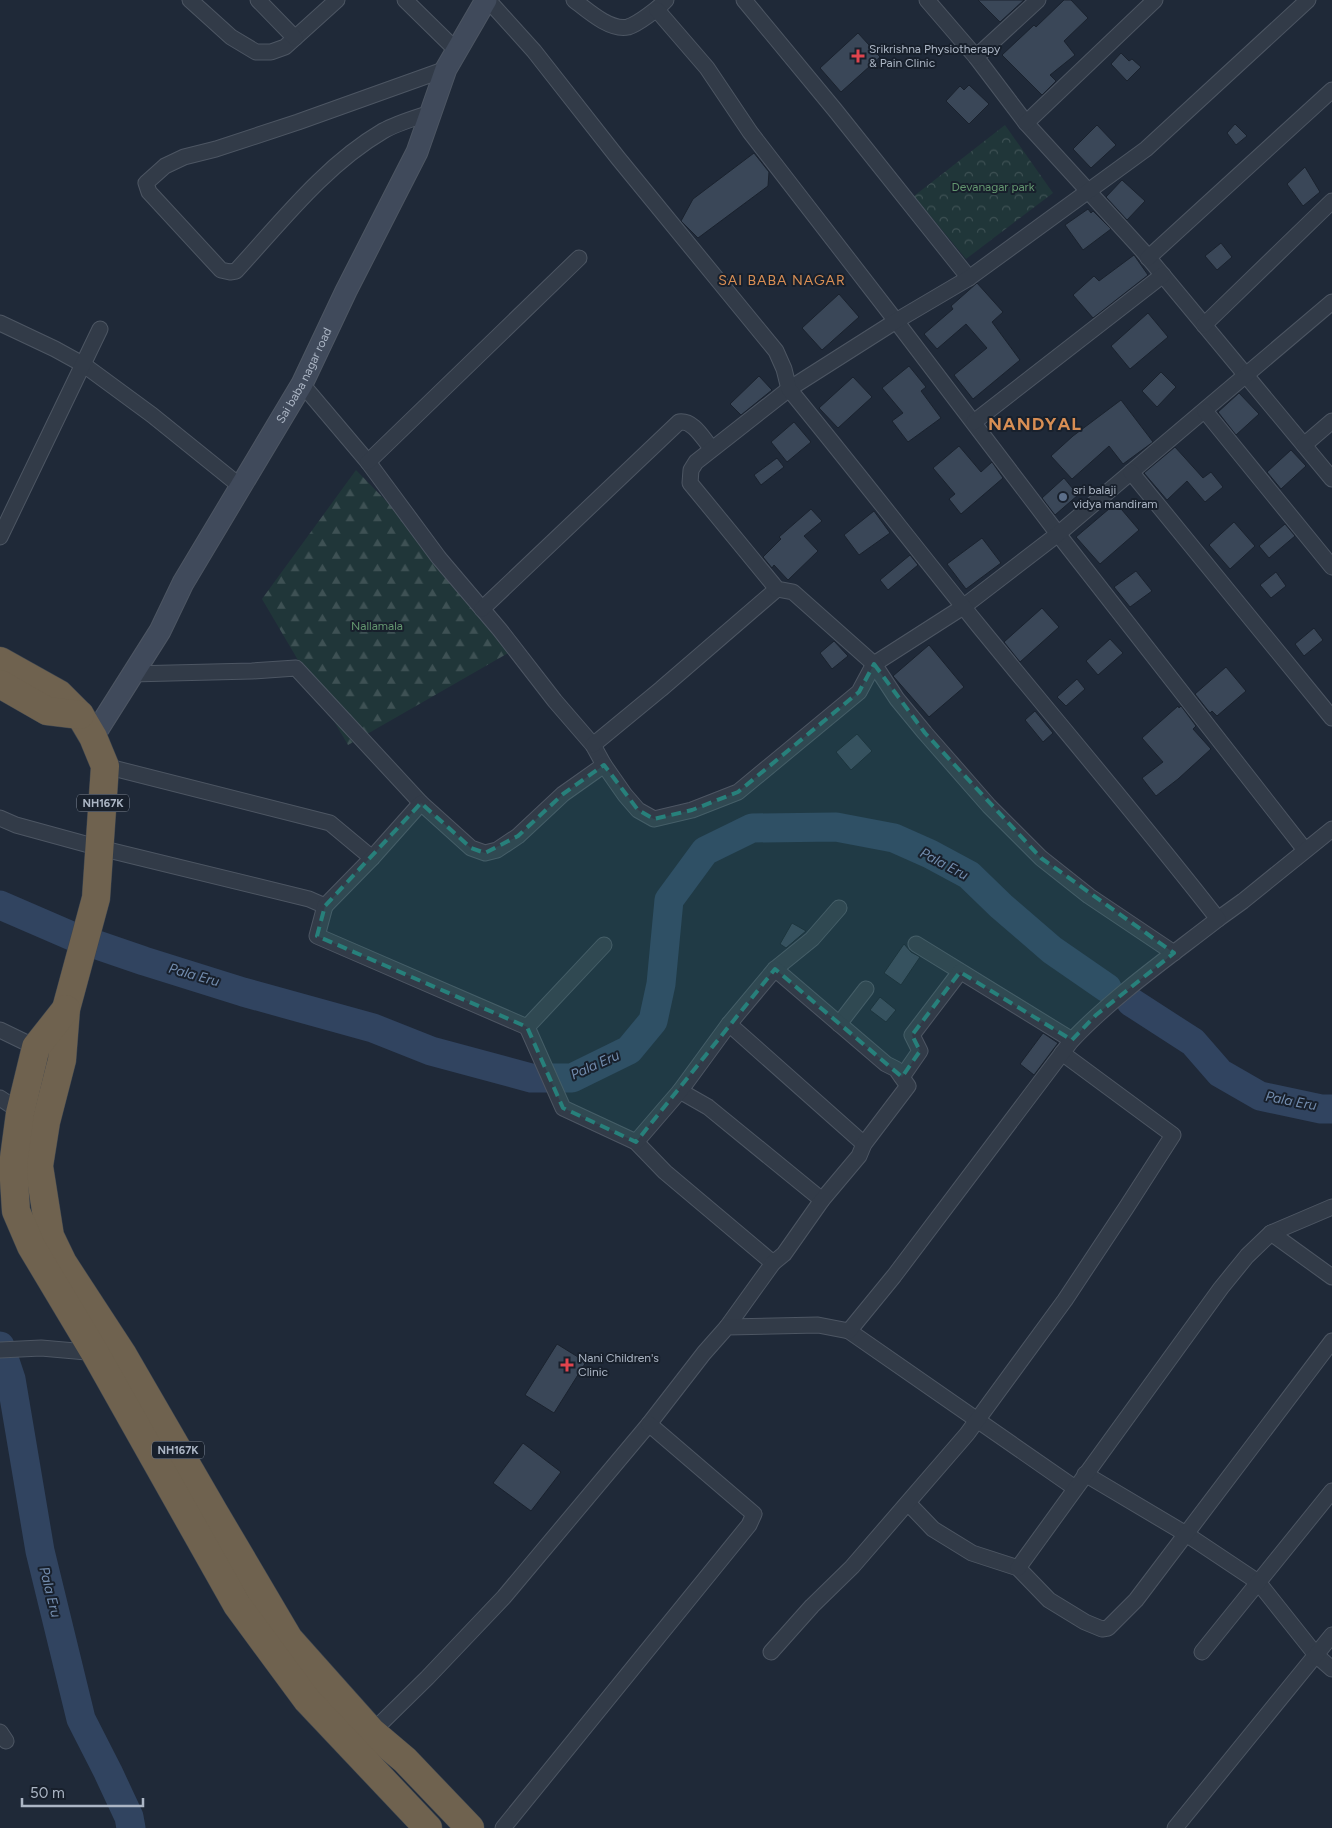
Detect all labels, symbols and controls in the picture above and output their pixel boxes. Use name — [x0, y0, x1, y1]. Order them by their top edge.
place label: Srikrishna Physiotherapy & Pain Clinic — [869, 42, 1001, 70]
marker: Srikrishna Physiotherapy & Pain Clinic — [851, 49, 865, 63]
park label: Devanagar park — [952, 180, 1035, 194]
district label: SAI BABA NAGAR — [718, 272, 846, 289]
street label: Sai baba nagar road — [273, 325, 335, 426]
district label: NANDYAL — [988, 413, 1082, 435]
place label: sri balaji vidya mandiram — [1073, 483, 1158, 511]
marker: sri balaji vidya mandiram — [1057, 491, 1069, 503]
park label: Nallamala — [351, 619, 403, 633]
road number: NH167K — [77, 794, 129, 811]
water label: Pala Eru — [917, 844, 971, 884]
water label: Pala Eru — [167, 960, 221, 990]
water label: Pala Eru — [568, 1047, 622, 1083]
water label: Pala Eru — [1264, 1088, 1318, 1114]
place label: Nani Children's Clinic — [578, 1351, 659, 1379]
marker: Nani Children's Clinic — [560, 1358, 574, 1372]
road number: NH167K — [152, 1442, 204, 1458]
water label: Pala Eru — [35, 1565, 65, 1619]
scale bar — [22, 1776, 144, 1808]
text: 50 m — [30, 1784, 65, 1802]

